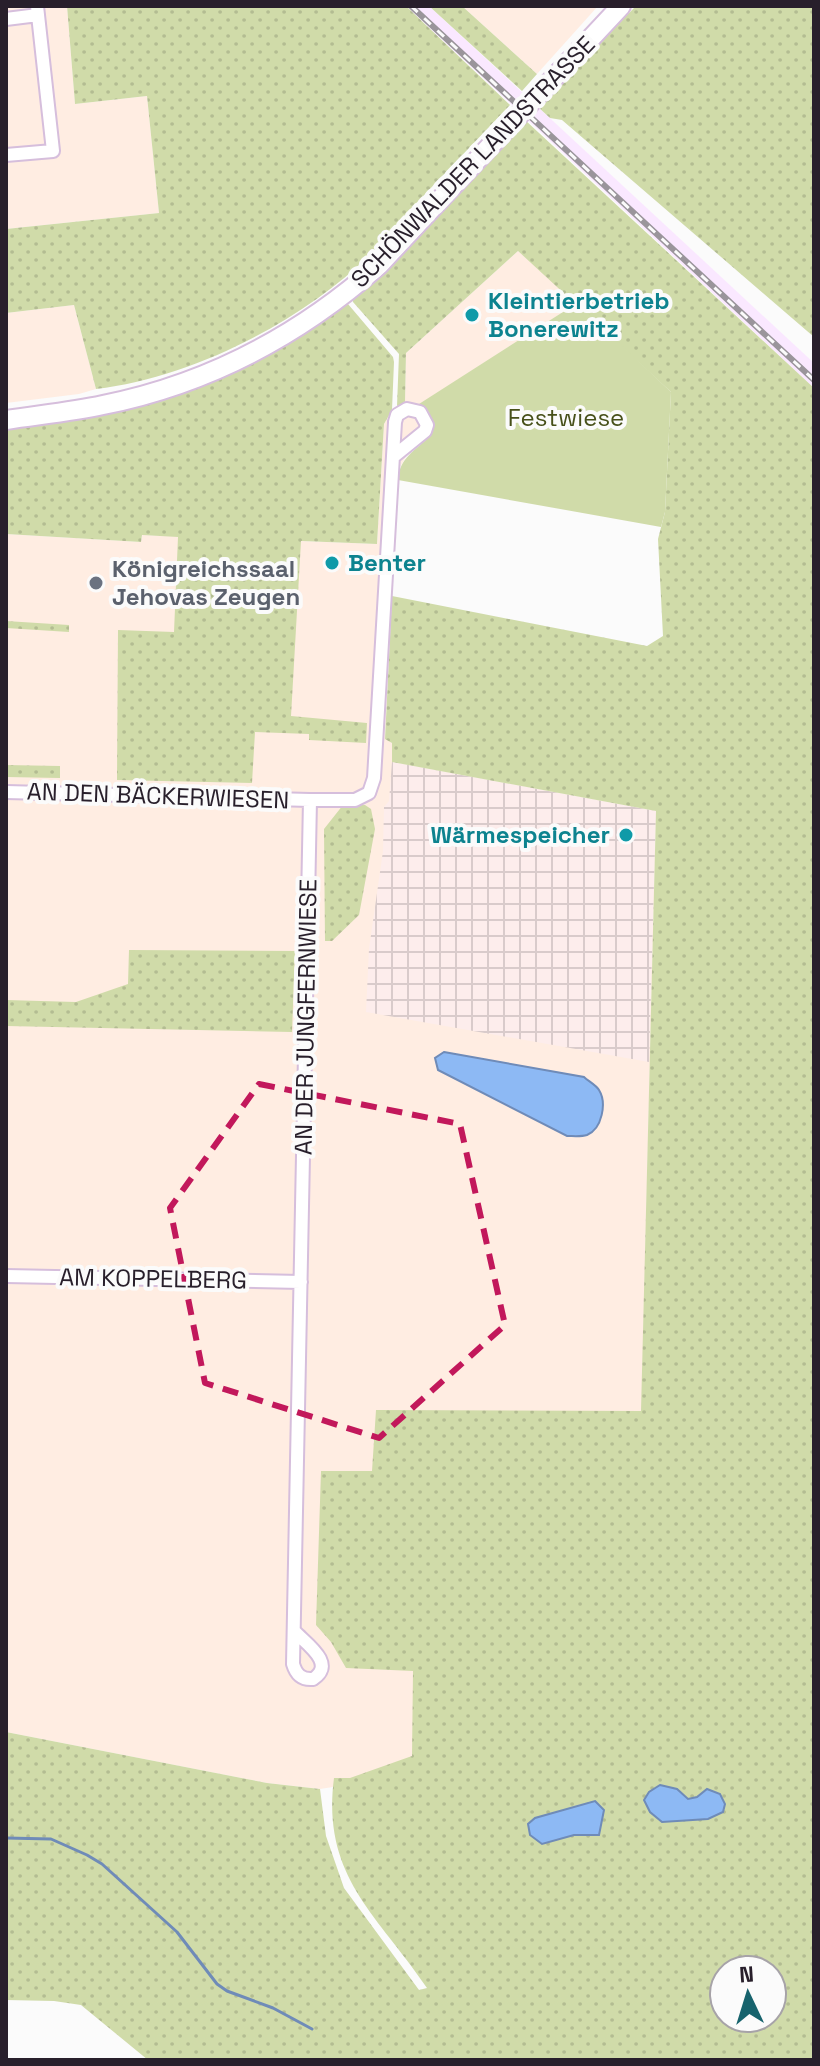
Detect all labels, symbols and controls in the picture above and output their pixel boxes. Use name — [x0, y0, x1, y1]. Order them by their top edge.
street label: SCHÖNWALDER LANDSTRASSE — [344, 29, 601, 294]
place label: Kleintierbetrieb Bonerewitz — [488, 285, 670, 344]
marker: Kleintierbetrieb Bonerewitz — [463, 306, 481, 324]
park label: Festwiese — [508, 402, 624, 433]
place label: Benter — [348, 547, 426, 578]
place label: Königreichssaal Jehovas Zeugen — [112, 553, 300, 612]
marker: Benter — [323, 554, 341, 572]
marker: Königreichssaal Jehovas Zeugen — [87, 574, 105, 592]
street label: AN DEN BÄCKERWIESEN — [26, 775, 290, 816]
place label: Wärmespeicher — [431, 819, 610, 850]
marker: Wärmespeicher — [617, 826, 635, 844]
street label: AN DER JUNGFERNWIESE — [288, 879, 323, 1155]
street label: AM KOPPELBERG — [59, 1261, 247, 1296]
north arrow — [708, 1954, 788, 2034]
text: N — [738, 1960, 755, 1989]

